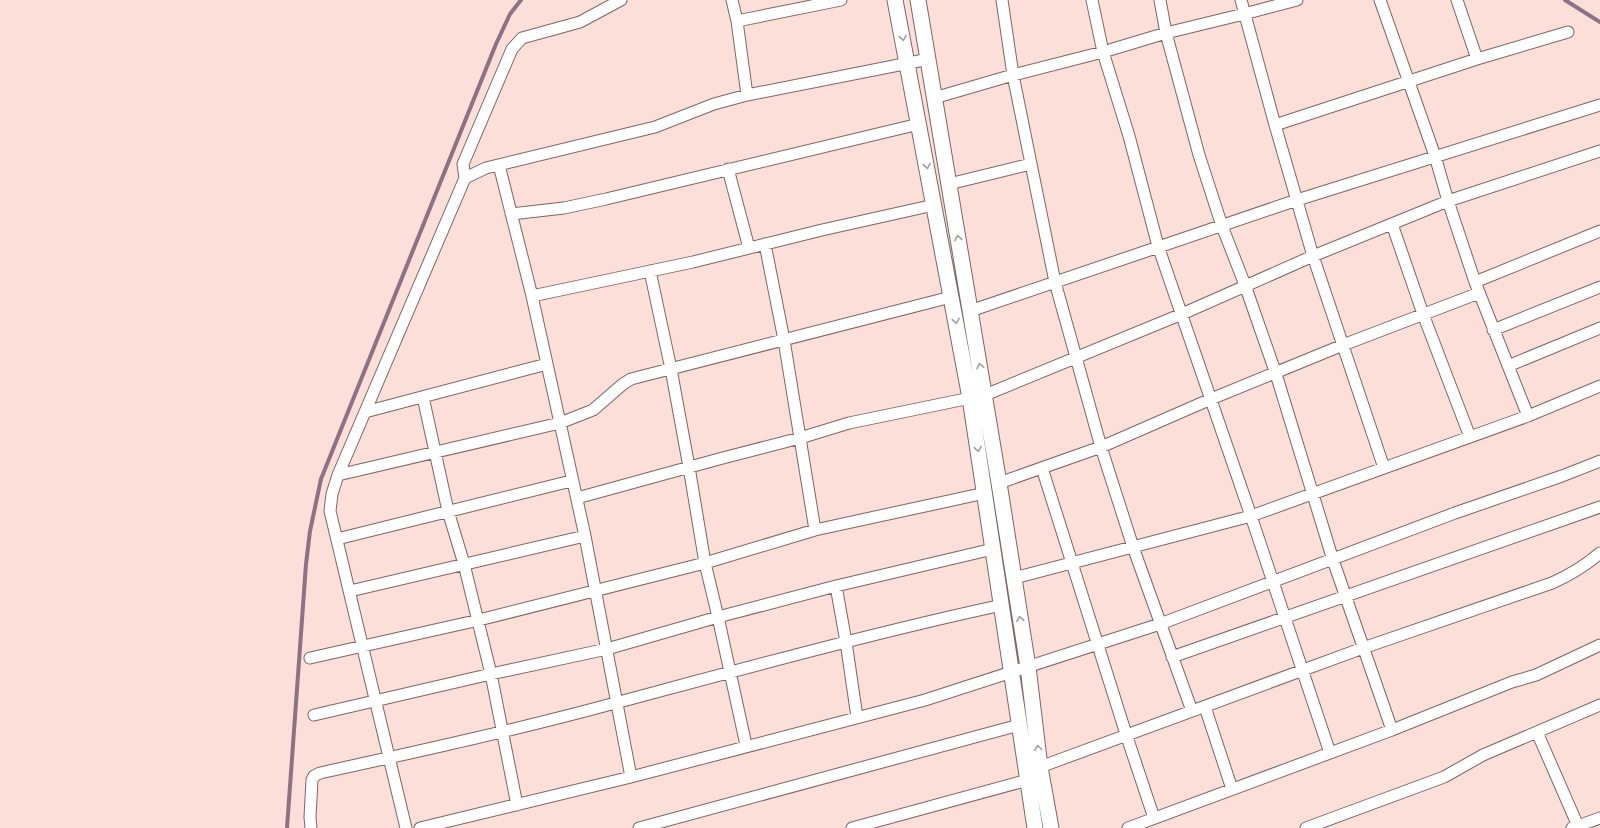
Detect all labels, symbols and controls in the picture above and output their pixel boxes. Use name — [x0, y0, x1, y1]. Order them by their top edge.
one-way arrow — [898, 35, 907, 41]
one-way arrow — [922, 163, 931, 169]
one-way arrow — [954, 235, 963, 241]
one-way arrow — [951, 318, 960, 324]
one-way arrow — [976, 363, 985, 370]
one-way arrow — [973, 446, 982, 453]
one-way arrow — [1016, 616, 1025, 622]
one-way arrow — [1034, 745, 1043, 751]

